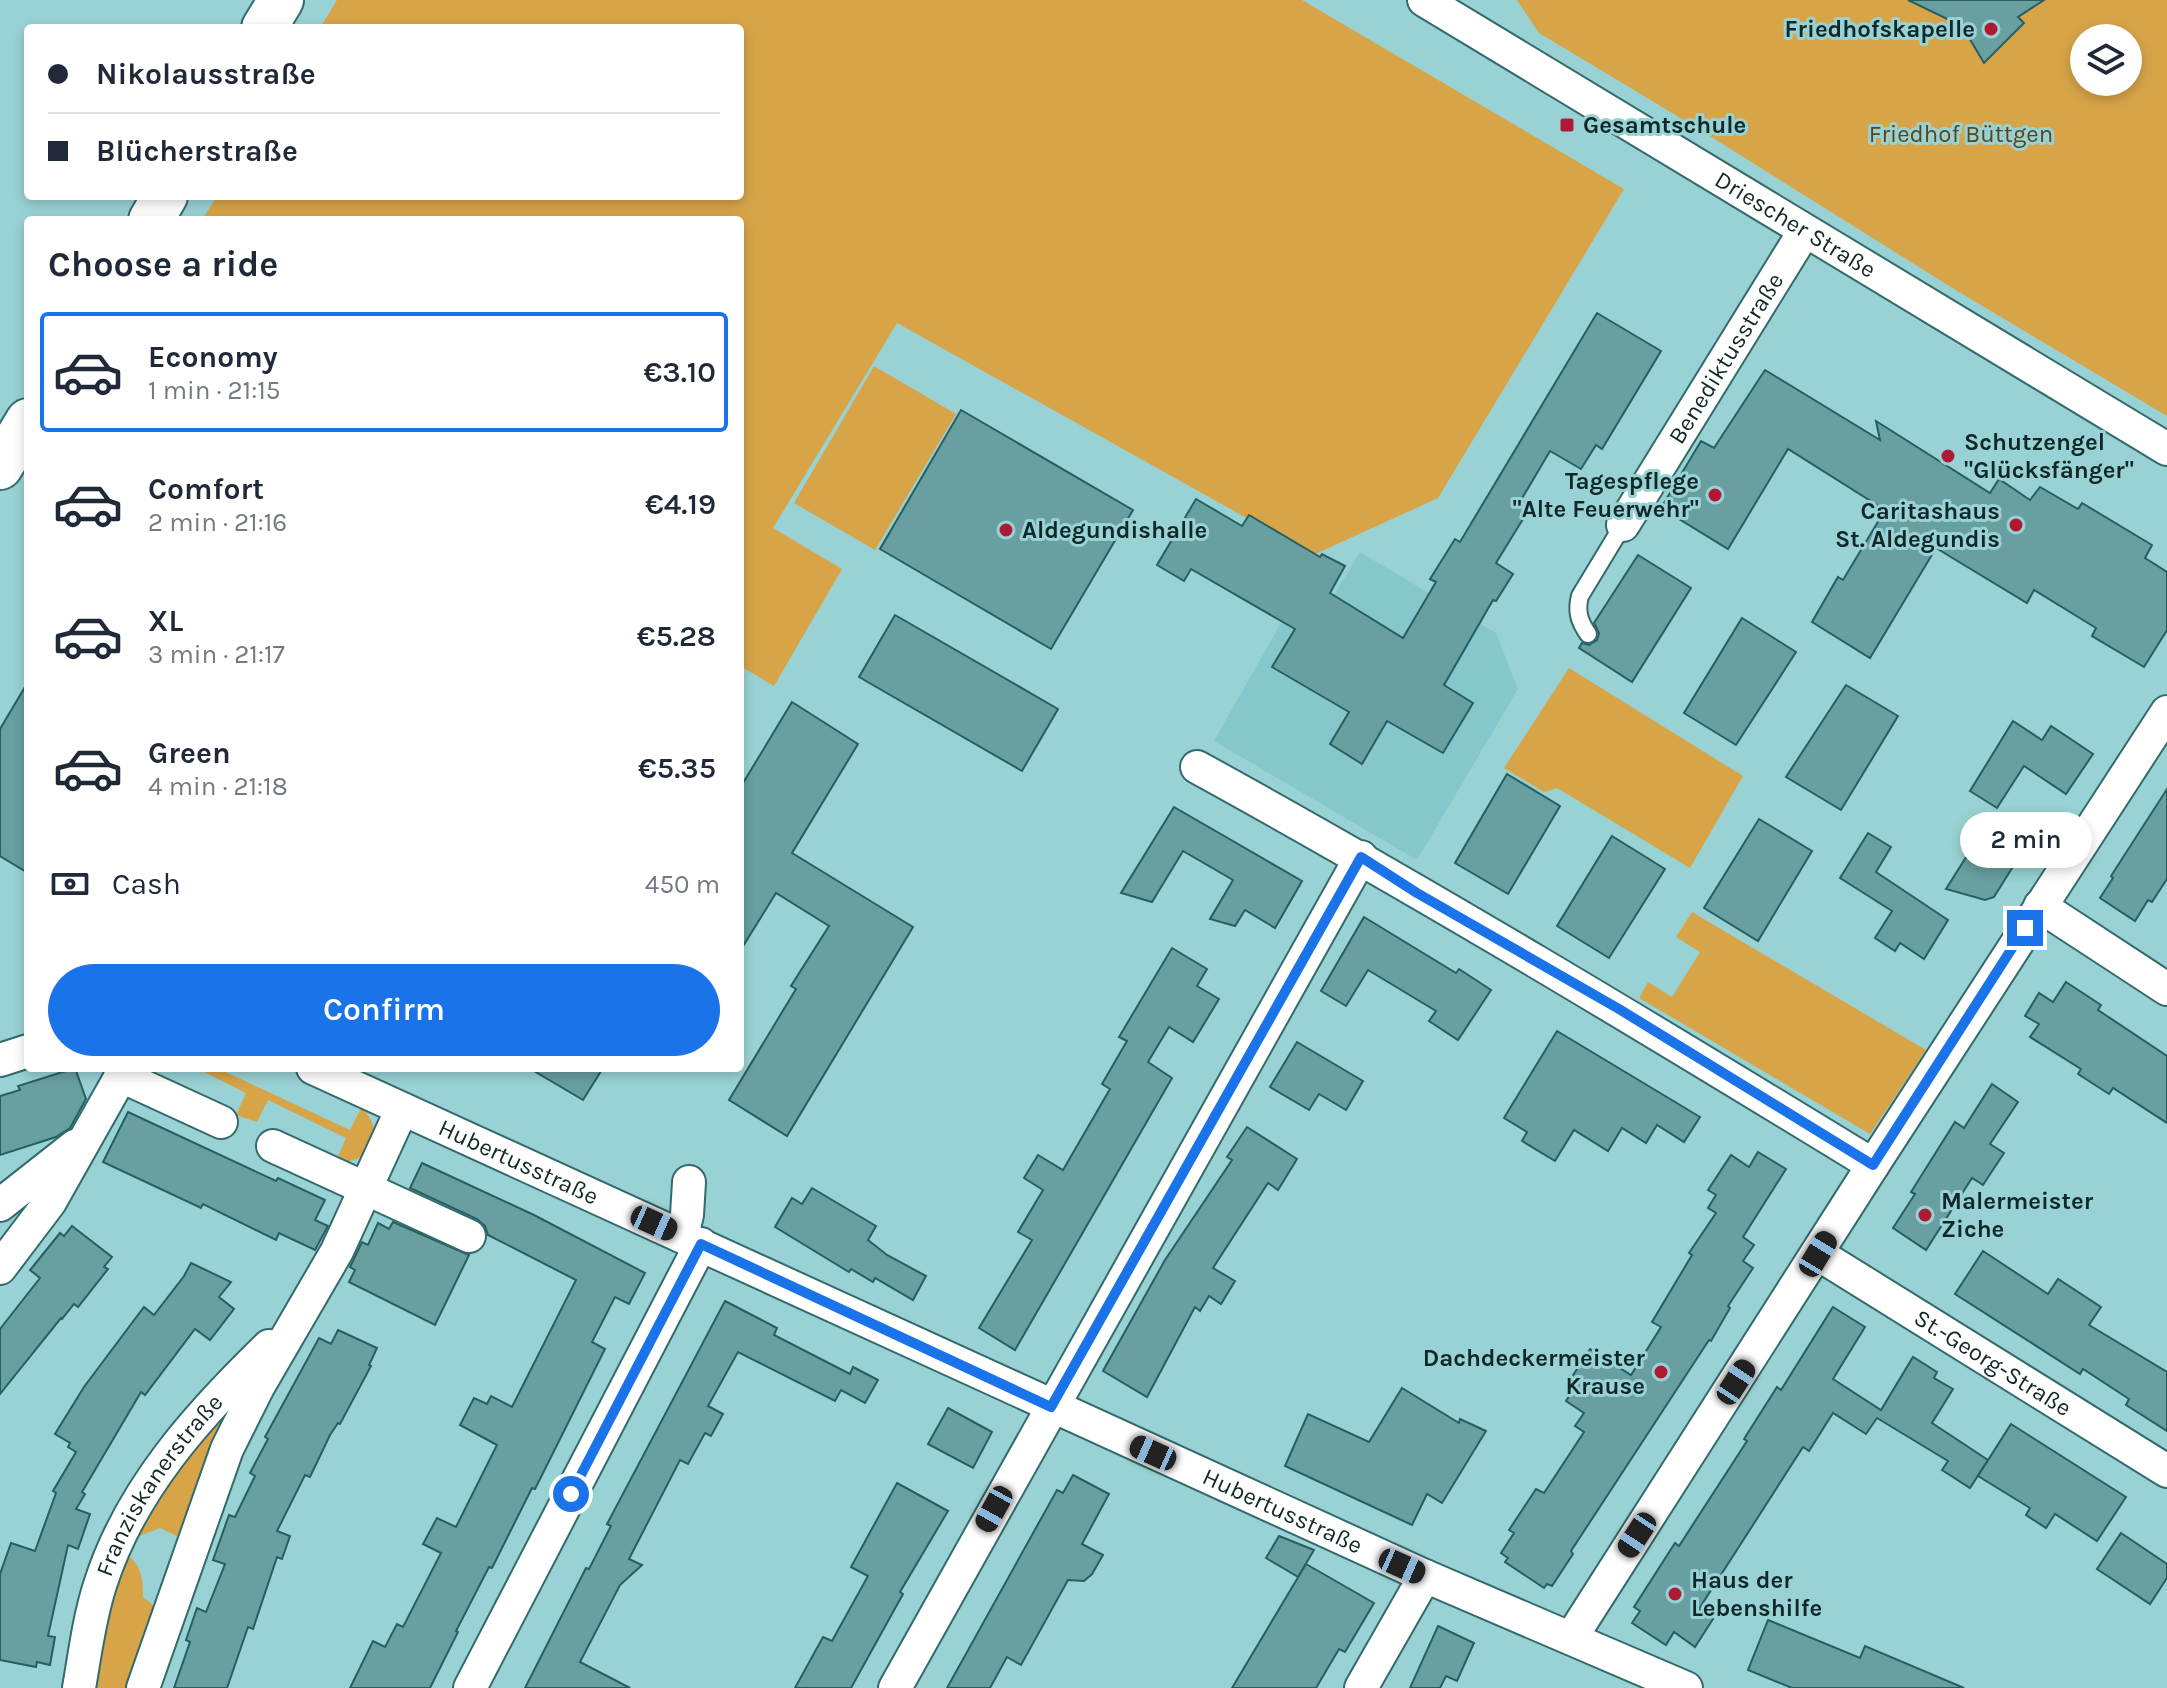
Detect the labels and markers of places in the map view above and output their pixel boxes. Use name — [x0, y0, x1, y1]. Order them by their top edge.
place label: Friedhofskapelle — [1784, 15, 1975, 43]
marker: Friedhofskapelle — [1982, 20, 2000, 38]
place label: Gesamtschule — [1583, 111, 1746, 139]
marker: Gesamtschule — [1558, 116, 1576, 134]
place label: Schutzengel "Glücksfänger" — [1964, 428, 2134, 484]
marker: Schutzengel "Glücksfänger" — [1939, 447, 1957, 465]
place label: Tagespflege "Alte Feuerwehr" — [1513, 467, 1699, 523]
marker: Tagespflege "Alte Feuerwehr" — [1706, 486, 1724, 504]
place label: Caritashaus St. Aldegundis — [1835, 497, 2000, 553]
place label: Aldegundishalle — [1022, 516, 1207, 544]
marker: Caritashaus St. Aldegundis — [2007, 516, 2025, 534]
marker: Aldegundishalle — [997, 521, 1015, 539]
place label: Malermeister Ziche — [1941, 1187, 2094, 1243]
marker: Malermeister Ziche — [1916, 1206, 1934, 1224]
place label: Dachdeckermeister Krause — [1423, 1344, 1646, 1400]
marker: Dachdeckermeister Krause — [1652, 1363, 1670, 1381]
place label: Haus der Lebenshilfe — [1691, 1566, 1822, 1622]
marker: Haus der Lebenshilfe — [1666, 1585, 1684, 1603]

